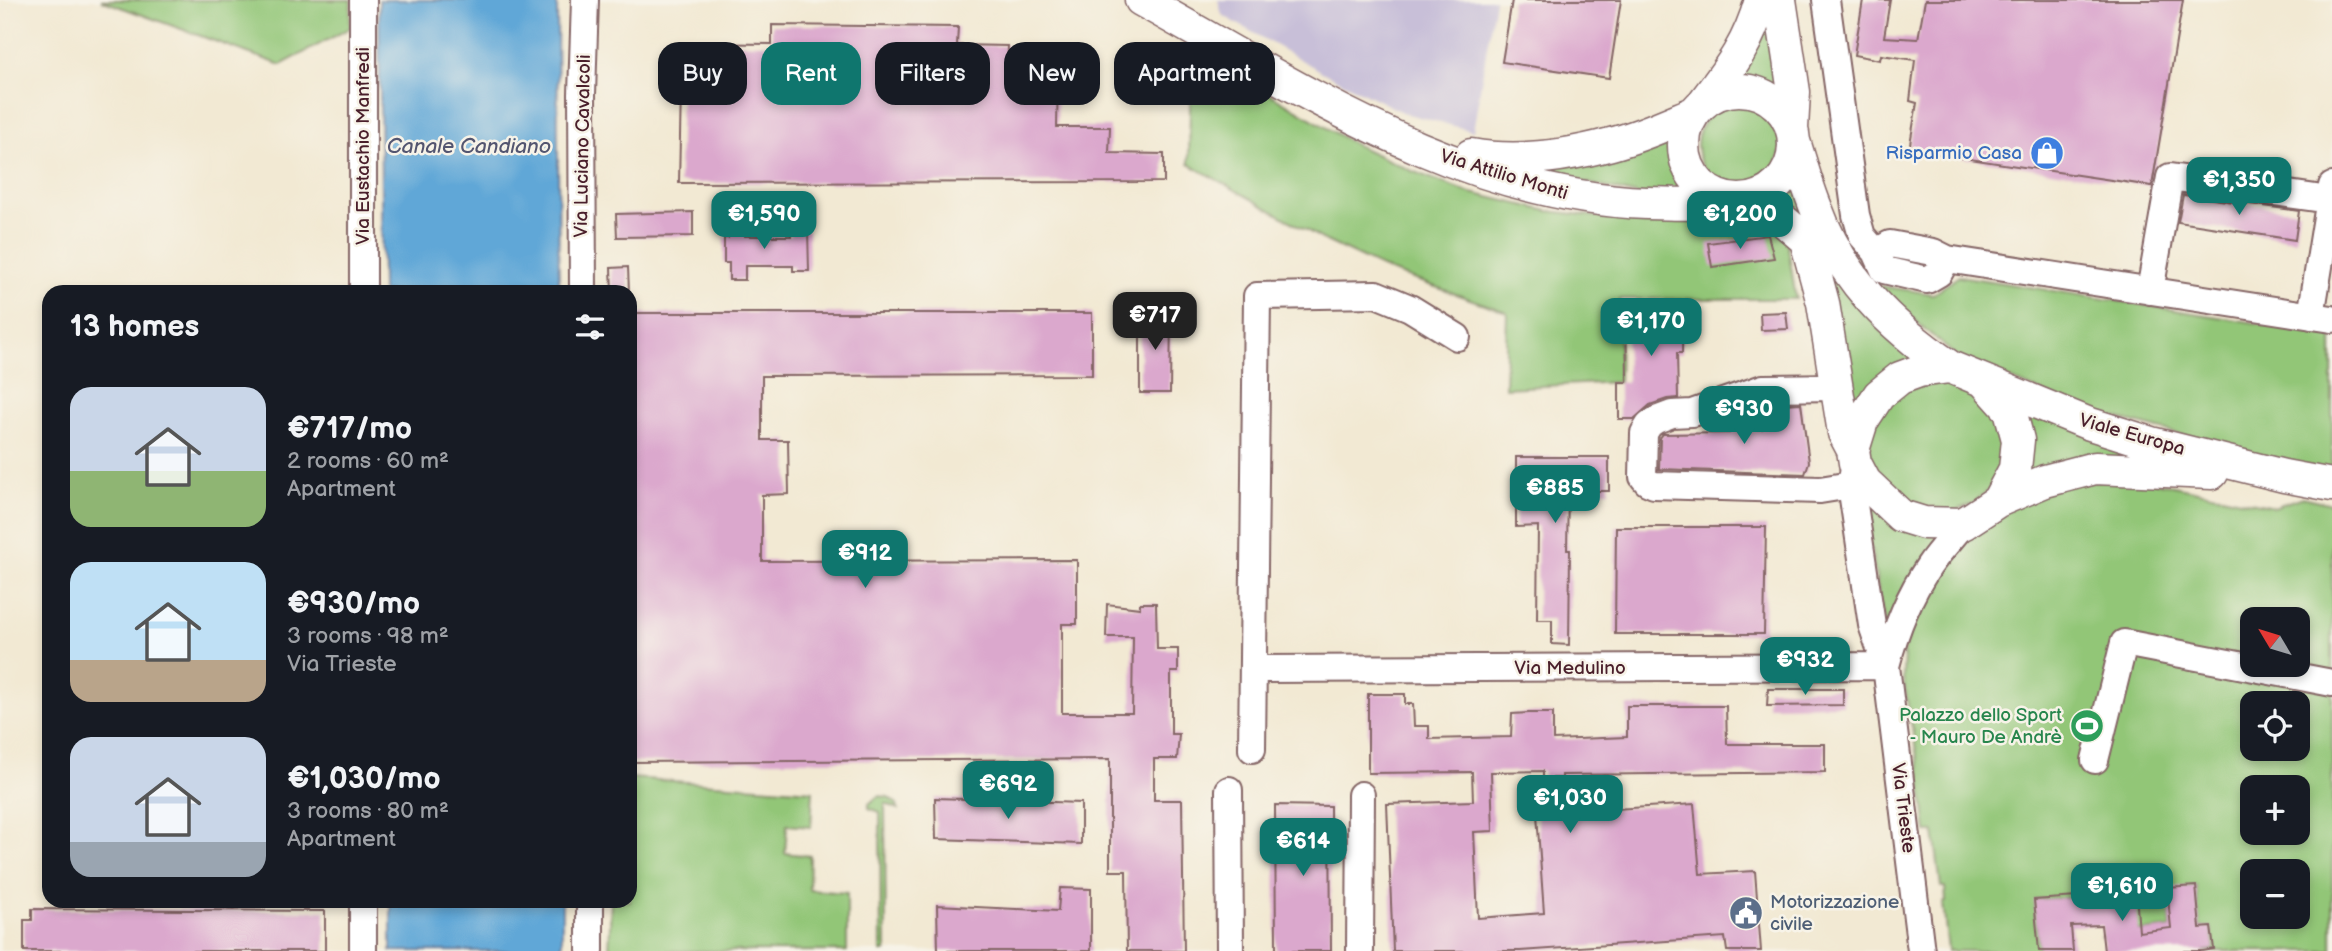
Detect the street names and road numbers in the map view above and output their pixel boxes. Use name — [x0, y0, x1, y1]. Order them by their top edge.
street label: Via Eustachio Manfredi — [352, 47, 375, 245]
street label: Via Luciano Cavalcoli — [570, 54, 596, 238]
street label: Via Attilio Monti — [1437, 145, 1571, 205]
street label: Viale Europa — [2076, 409, 2188, 461]
street label: Via Medulino — [1514, 657, 1626, 680]
street label: Via Trieste — [1886, 762, 1920, 854]

